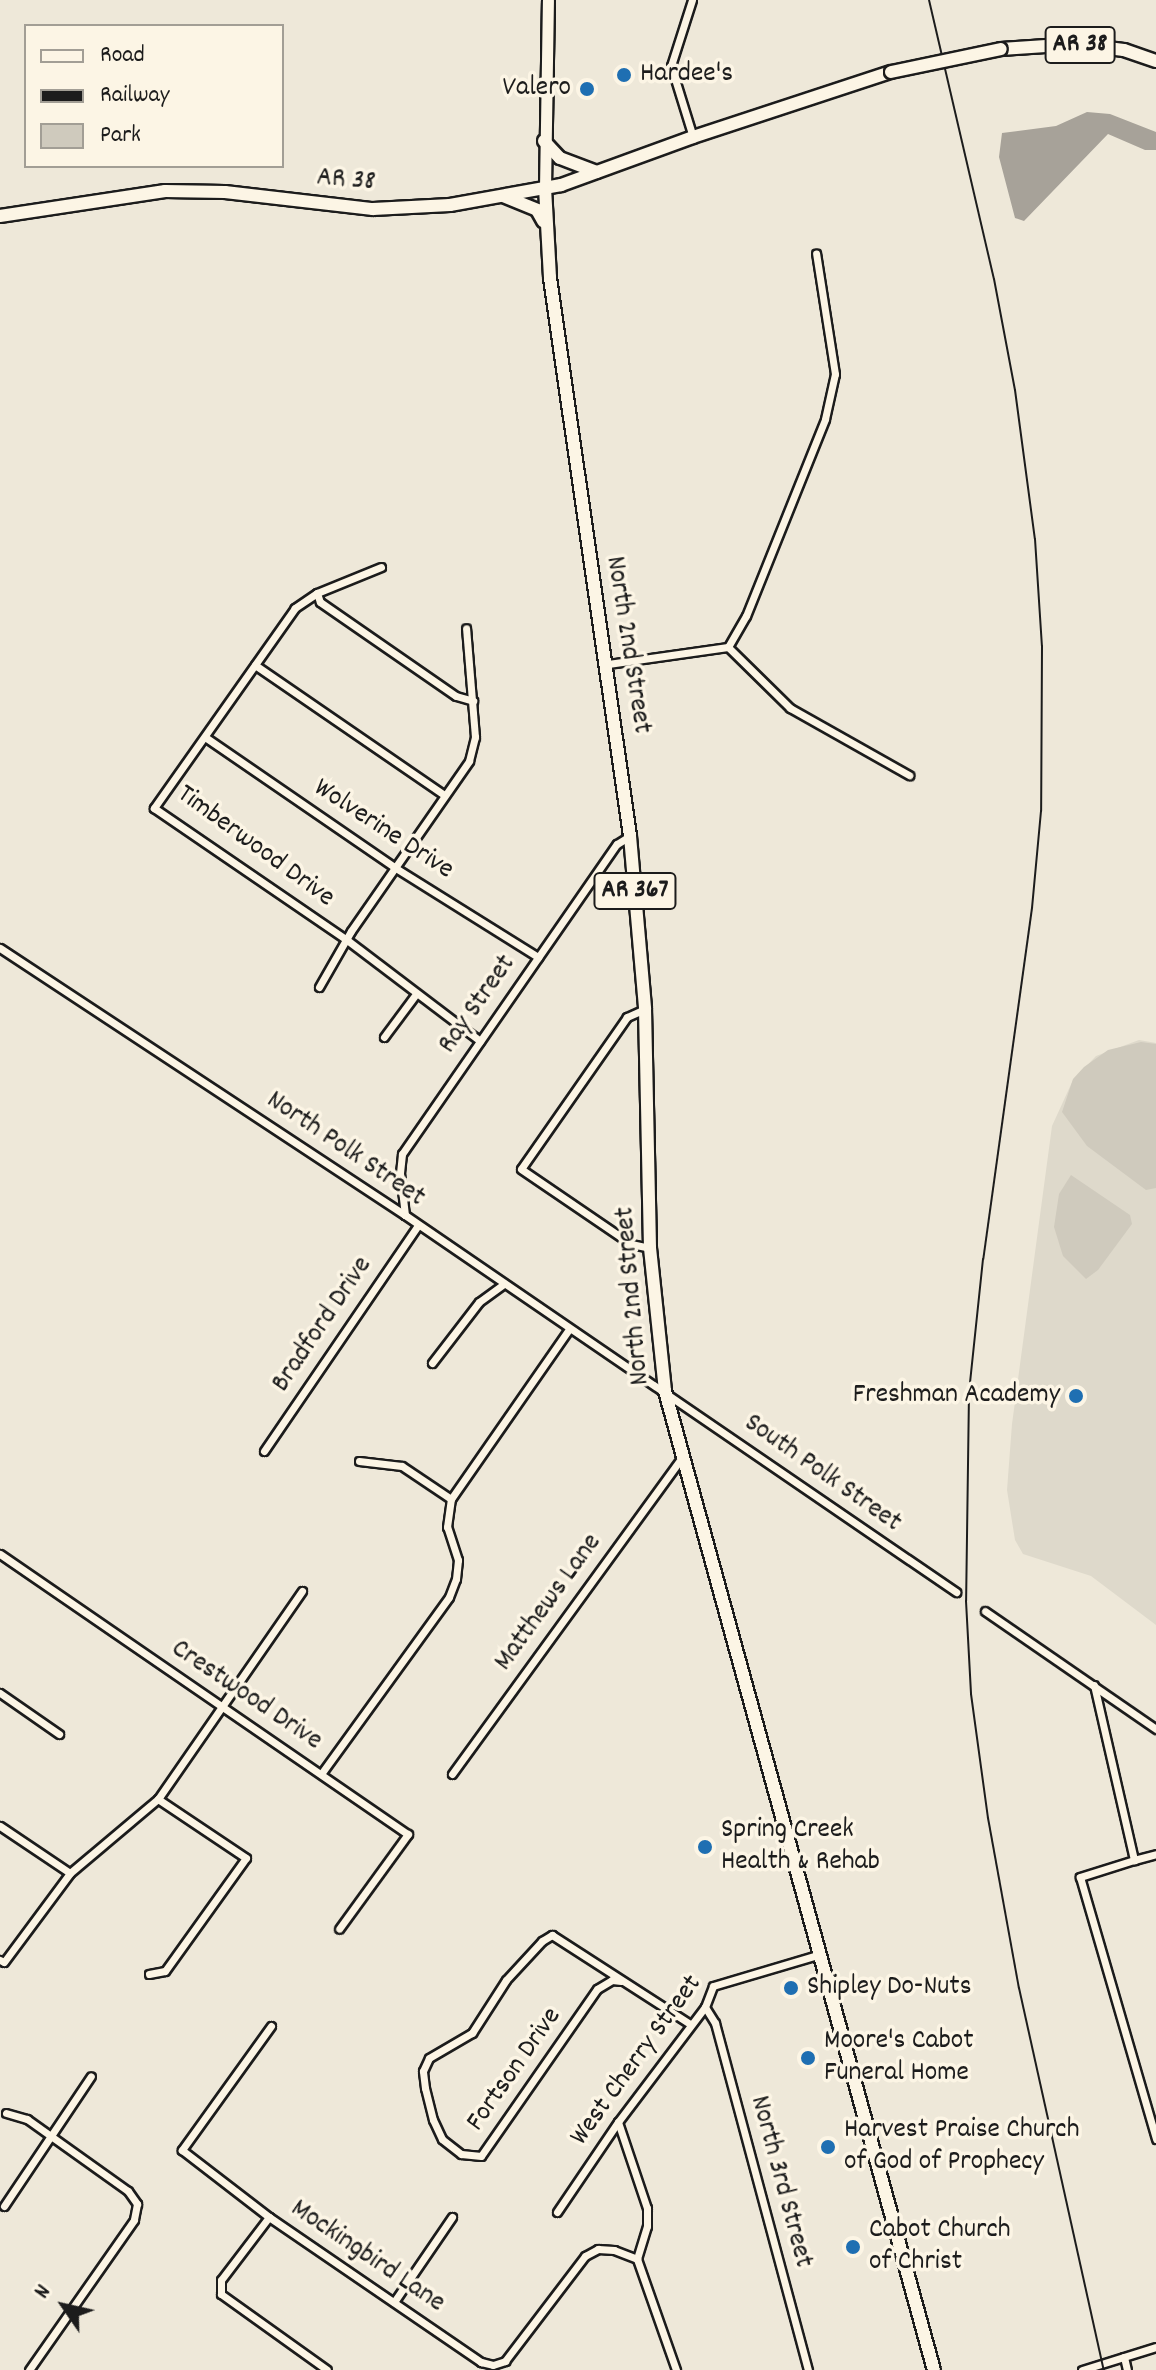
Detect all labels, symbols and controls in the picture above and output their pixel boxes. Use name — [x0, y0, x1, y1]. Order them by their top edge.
road number: AR 38 — [1044, 23, 1116, 67]
legend — [24, 24, 284, 168]
text: Road — [100, 39, 145, 73]
place label: Hardee's — [640, 58, 733, 92]
marker: Hardee's — [615, 66, 633, 84]
place label: Valero — [503, 72, 571, 106]
text: Railway — [100, 79, 169, 113]
marker: Valero — [578, 80, 596, 98]
text: Park — [100, 119, 141, 153]
street label: AR 38 — [315, 162, 377, 200]
street label: North 2nd Street — [596, 554, 658, 736]
street label: Wolverine Drive — [307, 772, 459, 888]
street label: Timberwood Drive — [170, 778, 340, 916]
road number: AR 367 — [593, 869, 677, 913]
street label: Ray Street — [432, 949, 524, 1061]
street label: North Polk Street — [259, 1085, 431, 1215]
street label: North 2nd Street — [609, 1205, 659, 1387]
street label: Bradford Drive — [265, 1251, 381, 1399]
place label: Freshman Academy — [853, 1379, 1060, 1413]
marker: Freshman Academy — [1067, 1387, 1085, 1405]
street label: South Polk Street — [737, 1407, 907, 1541]
street label: Matthews Lane — [488, 1528, 610, 1678]
street label: Crestwood Drive — [164, 1633, 328, 1759]
place label: Spring Creek Health & Rehab — [721, 1814, 880, 1880]
marker: Spring Creek Health & Rehab — [696, 1838, 714, 1856]
street label: West Cherry Street — [564, 1969, 710, 2153]
place label: Shipley Do-Nuts — [807, 1971, 971, 2005]
marker: Shipley Do-Nuts — [782, 1979, 800, 1997]
street label: Fortson Drive — [460, 2002, 570, 2138]
place label: Moore's Cabot Funeral Home — [824, 2025, 974, 2091]
marker: Moore's Cabot Funeral Home — [799, 2049, 817, 2067]
street label: North 3rd Street — [741, 2092, 819, 2272]
place label: Harvest Praise Church of God of Prophecy — [844, 2114, 1079, 2180]
marker: Harvest Praise Church of God of Prophecy — [819, 2138, 837, 2156]
street label: Mockingbird Lane — [283, 2193, 451, 2321]
place label: Cabot Church of Christ — [869, 2214, 1010, 2280]
marker: Cabot Church of Christ — [844, 2238, 862, 2256]
north arrow — [24, 2266, 104, 2346]
text: N — [28, 2279, 60, 2305]

